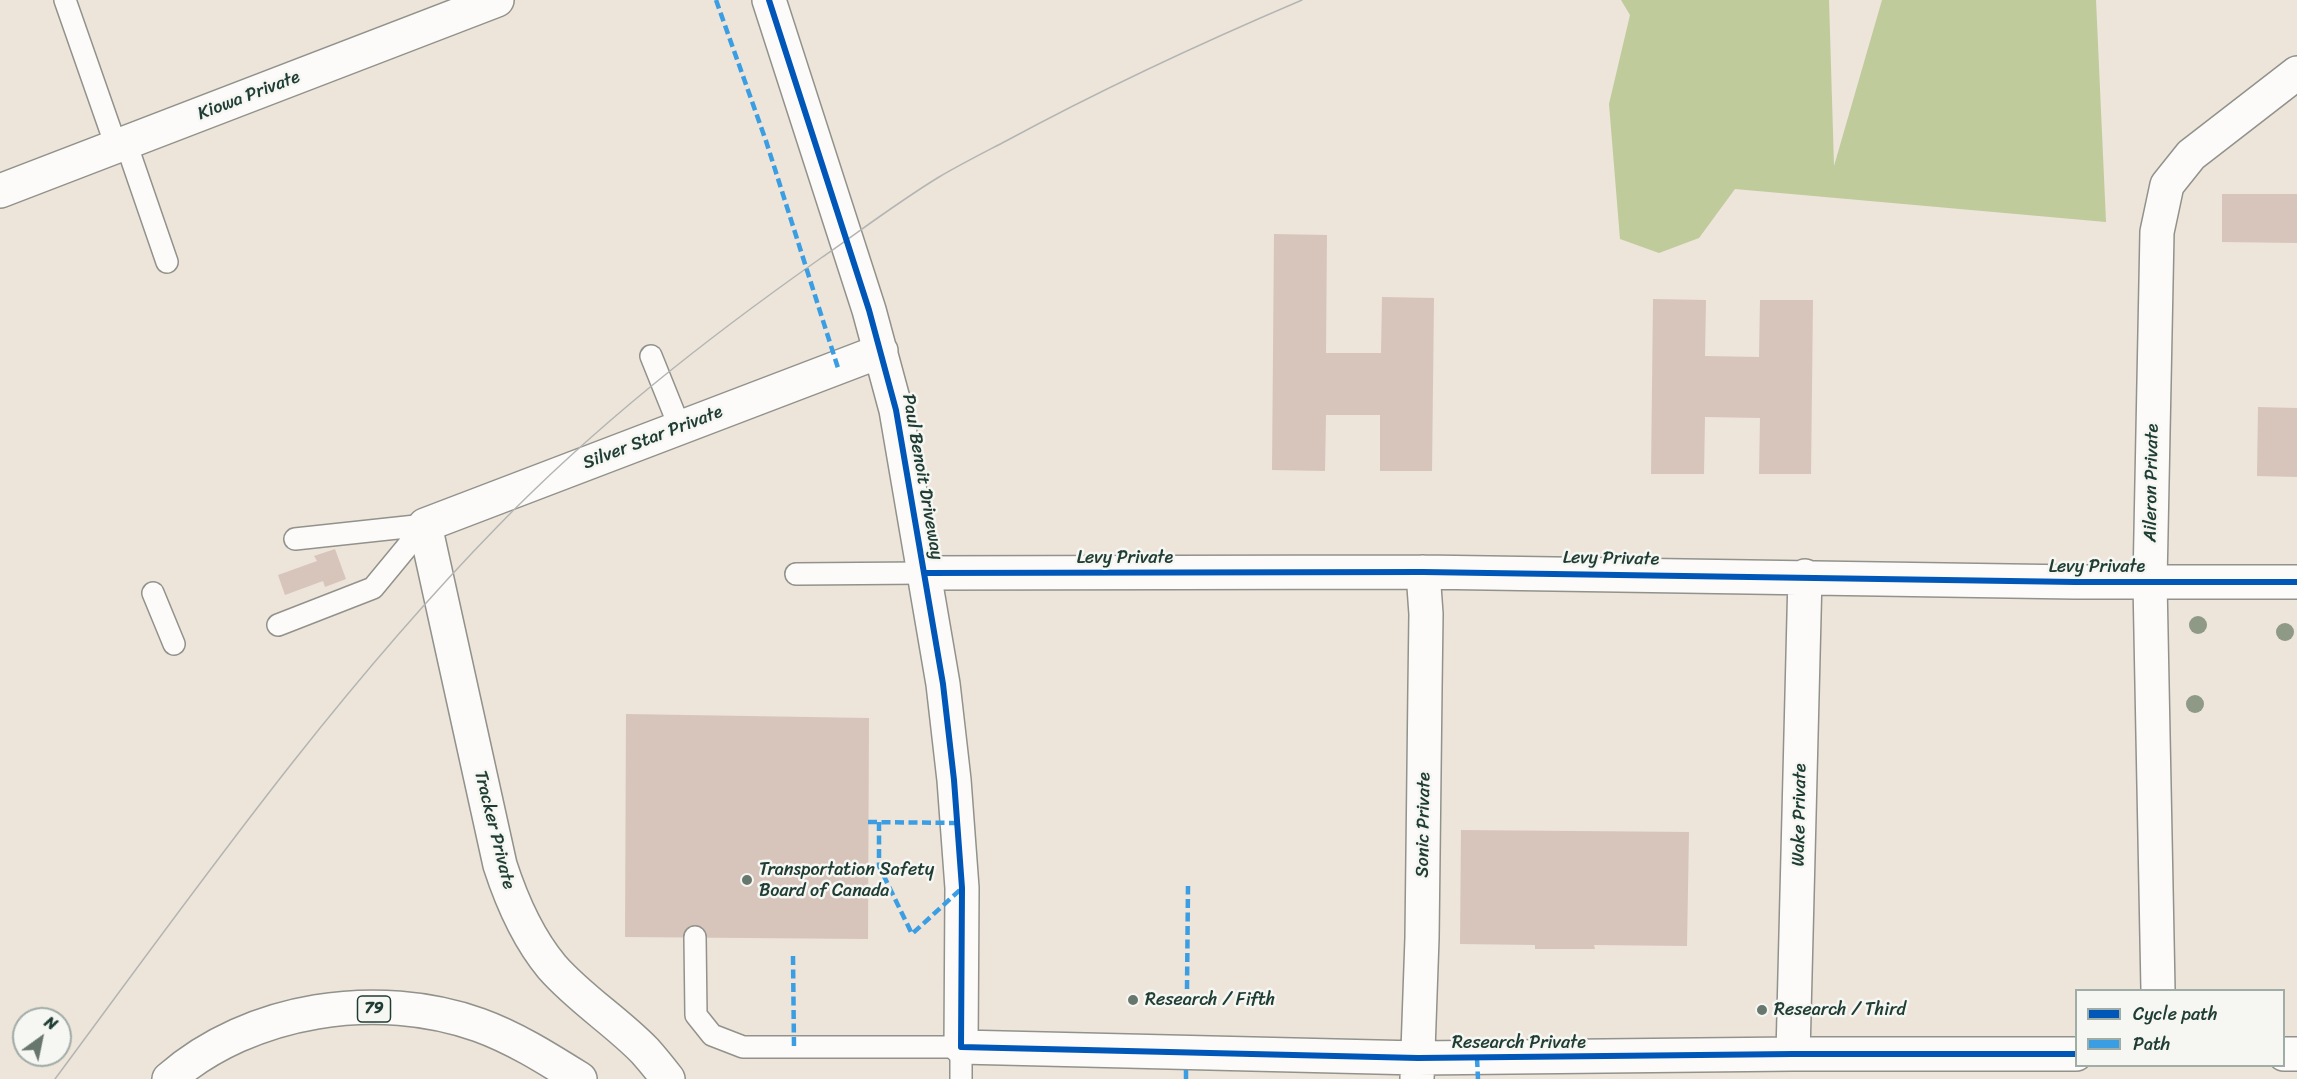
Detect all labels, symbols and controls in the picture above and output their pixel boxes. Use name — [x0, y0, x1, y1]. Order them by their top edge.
street label: Kiowa Private — [195, 67, 303, 125]
street label: Paul Benoit Driveway — [897, 392, 947, 562]
street label: Silver Star Private — [580, 401, 726, 475]
street label: Aileron Private — [2140, 424, 2164, 542]
street label: Levy Private — [1077, 547, 1173, 569]
street label: Levy Private — [1563, 547, 1659, 571]
street label: Levy Private — [2049, 556, 2145, 578]
street label: Wake Private — [1788, 763, 1812, 867]
street label: Tracker Private — [469, 769, 519, 891]
street label: Sonic Private — [1412, 772, 1436, 878]
place label: Transportation Safety Board of Canada — [759, 859, 934, 902]
marker: Transportation Safety Board of Canada — [740, 873, 754, 887]
place label: Research / Fifth — [1145, 989, 1275, 1011]
legend — [2075, 989, 2285, 1067]
marker: Research / Fifth — [1126, 993, 1140, 1007]
road number: 79 — [358, 996, 391, 1022]
text: Cycle path — [2133, 998, 2217, 1030]
place label: Research / Third — [1774, 999, 1906, 1021]
marker: Research / Third — [1755, 1003, 1769, 1017]
north arrow — [12, 1007, 72, 1067]
text: N — [38, 1008, 64, 1038]
text: Path — [2133, 1028, 2170, 1060]
street label: Research Private — [1452, 1032, 1586, 1054]

